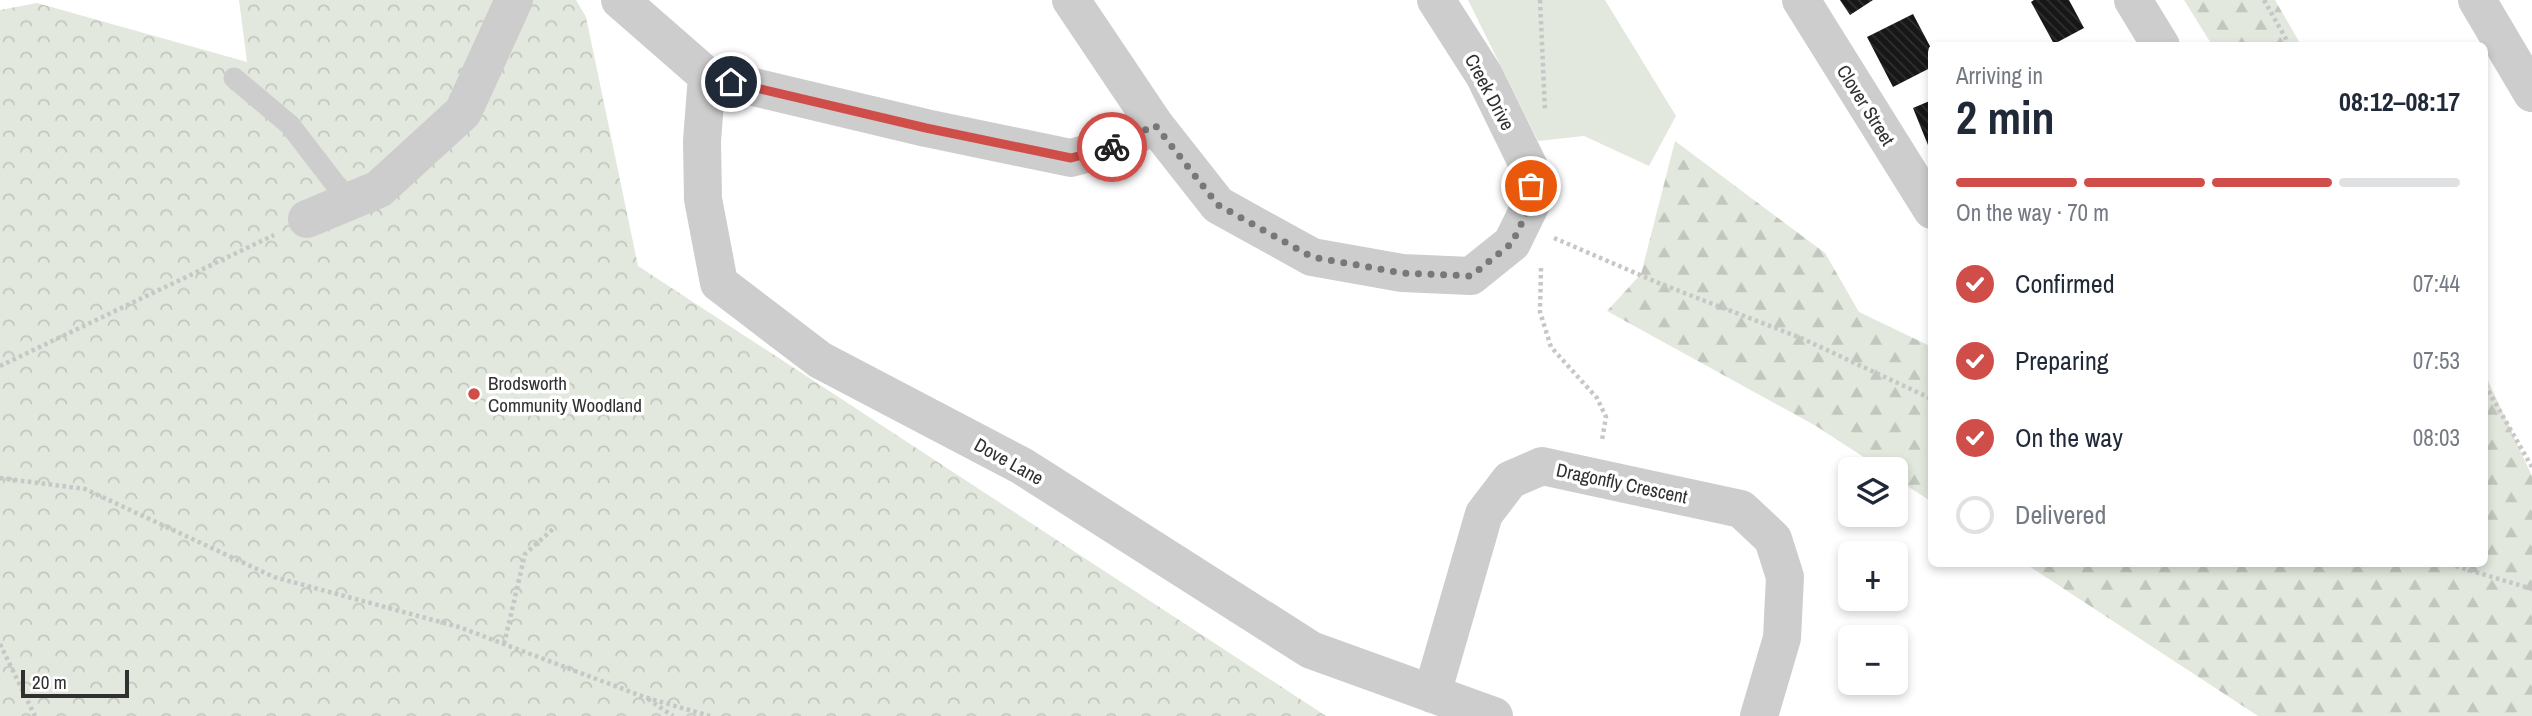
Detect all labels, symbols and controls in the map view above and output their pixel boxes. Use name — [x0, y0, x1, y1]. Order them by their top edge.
street label: Creek Drive — [1459, 49, 1521, 135]
pin — [701, 52, 761, 112]
street label: Clover Street — [1831, 60, 1901, 151]
text: Arriving in — [1956, 60, 2043, 91]
icon: home — [712, 63, 750, 101]
text: 08:12–08:17 — [2339, 84, 2460, 119]
text: 2 min — [1956, 86, 2055, 148]
courier — [1077, 112, 1147, 182]
icon: bike — [1093, 128, 1131, 166]
pin — [1501, 156, 1561, 216]
icon: bag — [1512, 167, 1550, 205]
text: On the way · 70 m — [1956, 197, 2109, 228]
icon: check — [1956, 265, 1994, 303]
text: Confirmed — [2015, 266, 2115, 301]
text: 07:44 — [2413, 268, 2460, 299]
icon: check — [1956, 342, 1994, 380]
text: Preparing — [2015, 343, 2109, 378]
text: 07:53 — [2413, 345, 2460, 376]
place label: Brodsworth Community Woodland — [488, 370, 642, 418]
marker: Brodsworth Community Woodland — [466, 386, 482, 402]
icon: check — [1956, 419, 1994, 457]
text: On the way — [2015, 420, 2123, 455]
text: 08:03 — [2413, 422, 2460, 453]
street label: Dove Lane — [970, 431, 1048, 491]
street label: Dragonfly Crescent — [1554, 456, 1691, 510]
map controls — [1838, 457, 1908, 695]
button: layers — [1838, 457, 1908, 527]
text: Delivered — [2015, 497, 2106, 532]
button: + — [1838, 541, 1908, 611]
button: − — [1838, 625, 1908, 695]
scale bar — [21, 667, 130, 699]
text: 20 m — [32, 669, 67, 695]

